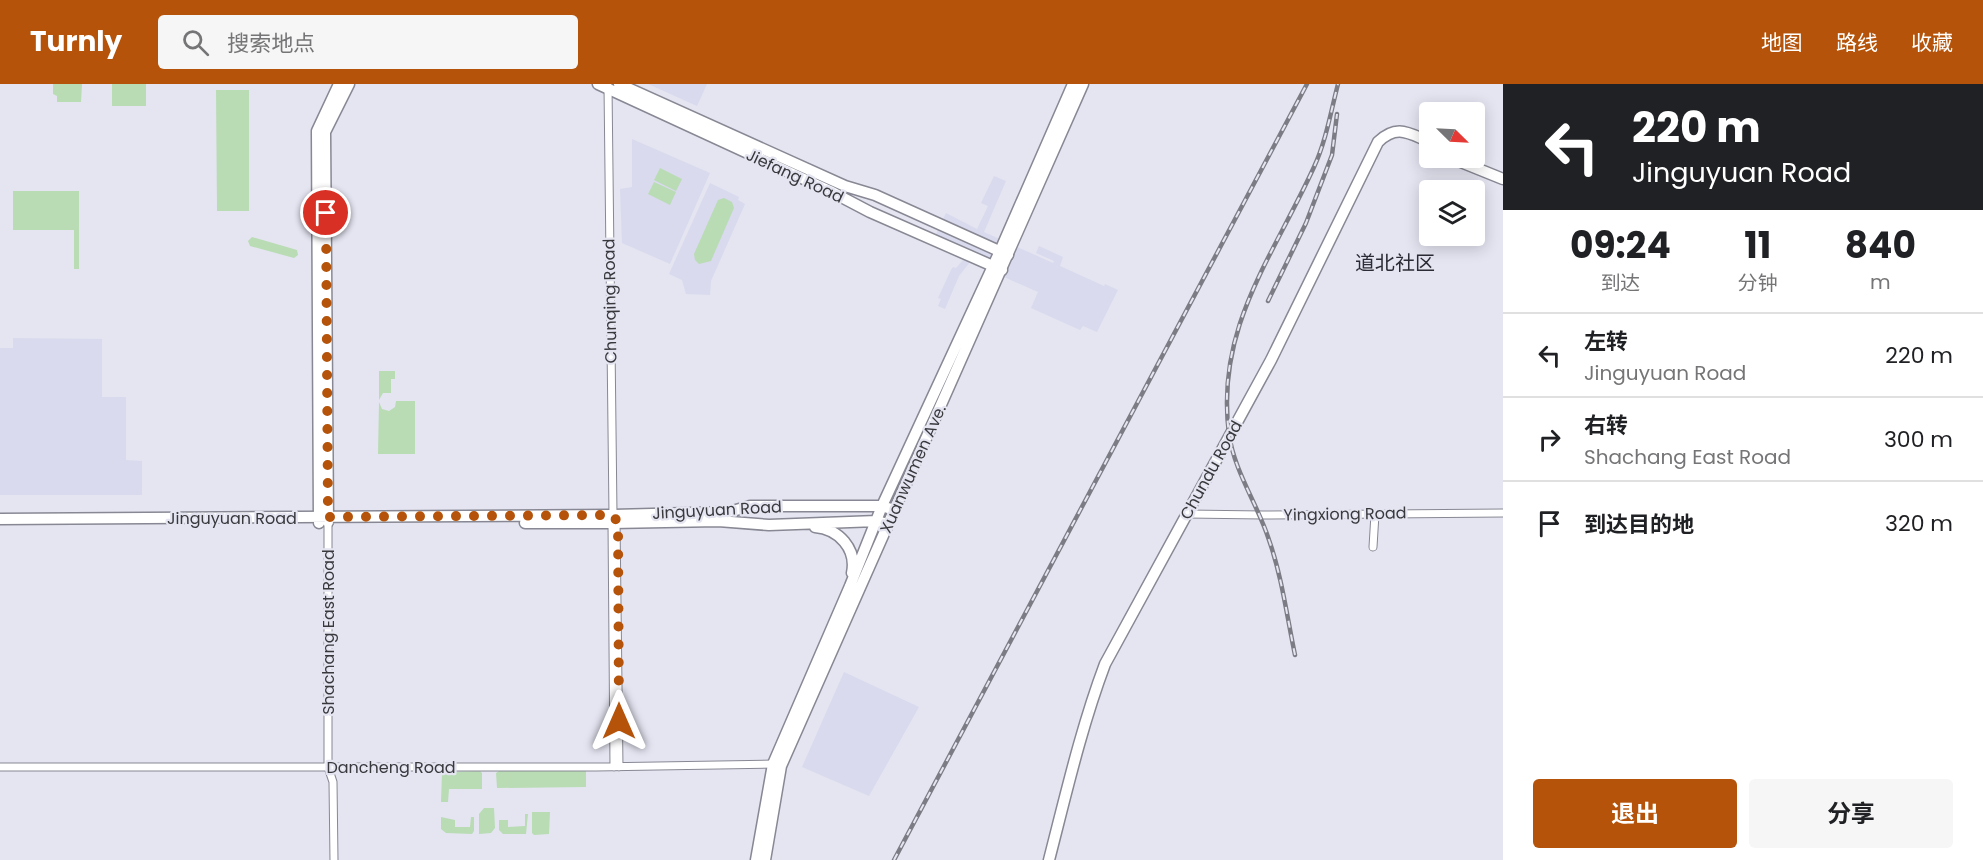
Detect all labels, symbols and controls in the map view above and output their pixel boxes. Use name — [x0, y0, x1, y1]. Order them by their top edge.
search box — [158, 15, 578, 69]
text: Turnly — [30, 22, 122, 61]
icon: search — [179, 26, 212, 59]
text: 搜索地点 — [227, 28, 315, 59]
text: 地图 — [1761, 28, 1803, 57]
text: 路线 — [1836, 28, 1878, 57]
text: 收藏 — [1911, 28, 1953, 57]
text: 220 m — [1632, 98, 1761, 157]
north arrow — [1419, 102, 1485, 168]
map controls — [1419, 102, 1485, 246]
icon: left — [1533, 108, 1611, 186]
street label: Jiefang Road — [742, 143, 848, 209]
text: Jinguyuan Road — [1632, 154, 1851, 191]
button: layers — [1419, 180, 1485, 246]
pin — [300, 187, 351, 238]
icon: arrive — [309, 196, 342, 229]
text: 09:24 — [1570, 220, 1671, 271]
text: 11 — [1744, 220, 1771, 271]
text: 840 — [1845, 220, 1916, 271]
street label: Chunqing Road — [597, 238, 623, 364]
district label: 道北社区 — [1355, 249, 1435, 277]
text: m — [1870, 268, 1891, 296]
text: 到达 — [1600, 269, 1640, 297]
text: 分钟 — [1738, 269, 1778, 297]
text: 左转 — [1584, 326, 1628, 357]
icon: left — [1533, 339, 1566, 372]
text: 220 m — [1885, 340, 1953, 371]
text: Jinguyuan Road — [1584, 359, 1746, 387]
street label: Xuanwumen Ave. — [874, 401, 952, 537]
text: 右转 — [1584, 410, 1628, 441]
street label: Chundu Road — [1174, 416, 1248, 524]
icon: right — [1533, 423, 1566, 456]
text: 300 m — [1884, 424, 1953, 455]
text: Shachang East Road — [1584, 443, 1791, 471]
street label: Jinguyuan Road — [652, 495, 782, 525]
street label: Yingxiong Road — [1283, 501, 1407, 527]
street label: Jinguyuan Road — [167, 507, 297, 530]
icon: arrive — [1533, 507, 1566, 540]
text: 320 m — [1885, 508, 1953, 539]
text: 到达目的地 — [1584, 509, 1694, 540]
street label: Shachang East Road — [317, 549, 340, 715]
position arrow — [587, 689, 651, 753]
street label: Dancheng Road — [326, 756, 456, 779]
button: 退出 — [1533, 779, 1737, 848]
button: 分享 — [1749, 779, 1953, 848]

